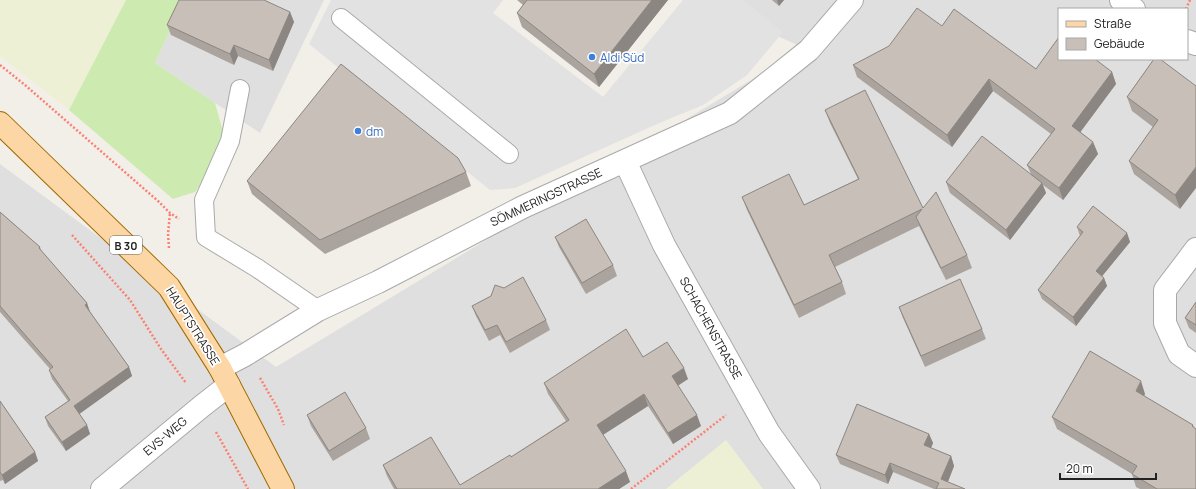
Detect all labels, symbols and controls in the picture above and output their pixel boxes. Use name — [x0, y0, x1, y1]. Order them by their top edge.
legend — [1058, 8, 1188, 60]
text: Straße — [1094, 15, 1131, 32]
text: Gebäude — [1094, 35, 1145, 52]
place label: Aldi Süd — [600, 49, 644, 66]
marker: Aldi Süd — [587, 52, 597, 62]
place label: dm — [366, 123, 383, 140]
marker: dm — [353, 126, 363, 136]
street label: SÖMMERINGSTRASSE — [487, 164, 605, 230]
road number: B 30 — [110, 236, 142, 254]
street label: SCHACHENSTRASSE — [676, 274, 746, 382]
street label: HAUPTSTRASSE — [162, 283, 224, 369]
street label: EVS-WEG — [139, 412, 191, 459]
scale bar — [1060, 455, 1156, 481]
text: 20 m — [1066, 460, 1093, 477]

